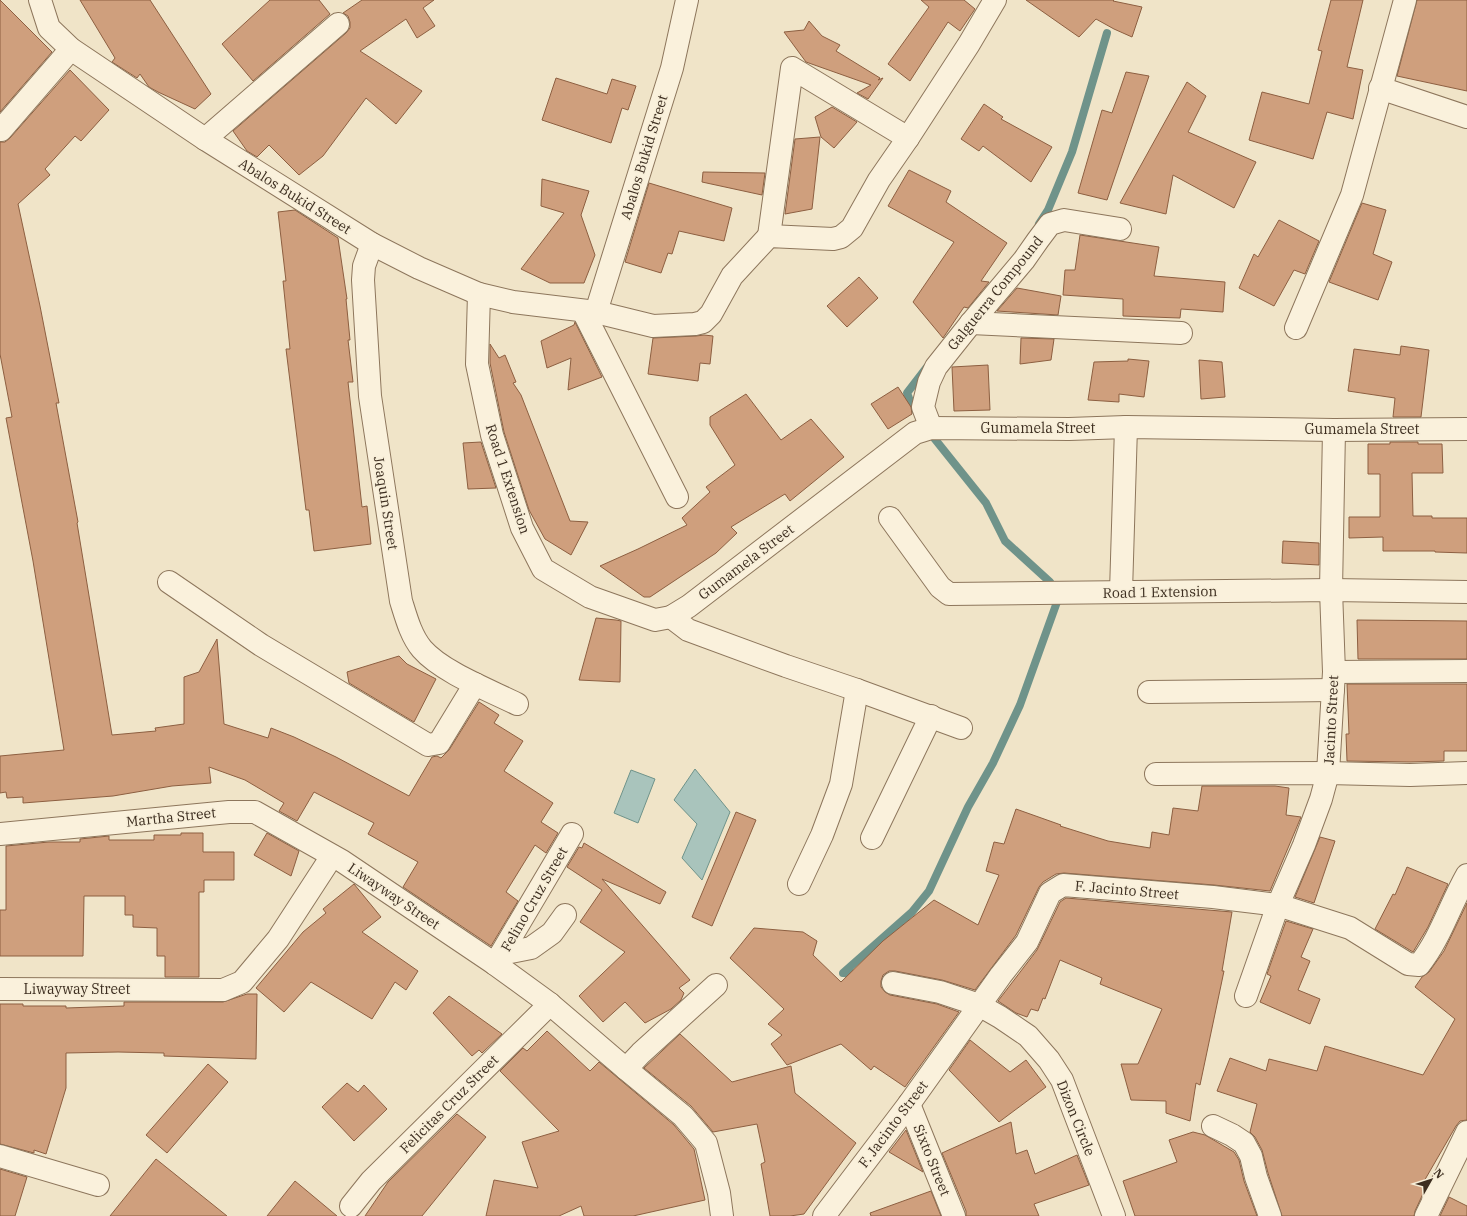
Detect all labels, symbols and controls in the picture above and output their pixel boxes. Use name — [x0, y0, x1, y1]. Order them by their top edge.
street label: Abalos Bukid Street — [616, 92, 672, 222]
street label: Abalos Bukid Street — [235, 154, 355, 238]
street label: Galguerra Compound — [943, 232, 1047, 354]
street label: Gumamela Street — [980, 419, 1096, 437]
street label: Gumamela Street — [1304, 420, 1420, 438]
street label: Road 1 Extension — [482, 422, 534, 536]
street label: Joaquin Street — [370, 455, 402, 551]
street label: Gumamela Street — [695, 520, 797, 604]
street label: Road 1 Extension — [1103, 582, 1217, 602]
street label: Jacinto Street — [1320, 675, 1342, 765]
street label: Martha Street — [125, 803, 217, 831]
street label: Felino Cruz Street — [497, 843, 571, 955]
street label: Liwayway Street — [345, 859, 443, 933]
street label: F. Jacinto Street — [1074, 876, 1180, 904]
street label: Liwayway Street — [23, 980, 131, 998]
street label: Felicitas Cruz Street — [396, 1051, 502, 1157]
street label: F. Jacinto Street — [854, 1077, 932, 1171]
street label: Dizon Circle — [1053, 1078, 1099, 1158]
street label: Sixto Street — [909, 1121, 955, 1199]
north arrow — [1411, 1160, 1451, 1200]
text: N — [1431, 1166, 1447, 1182]

